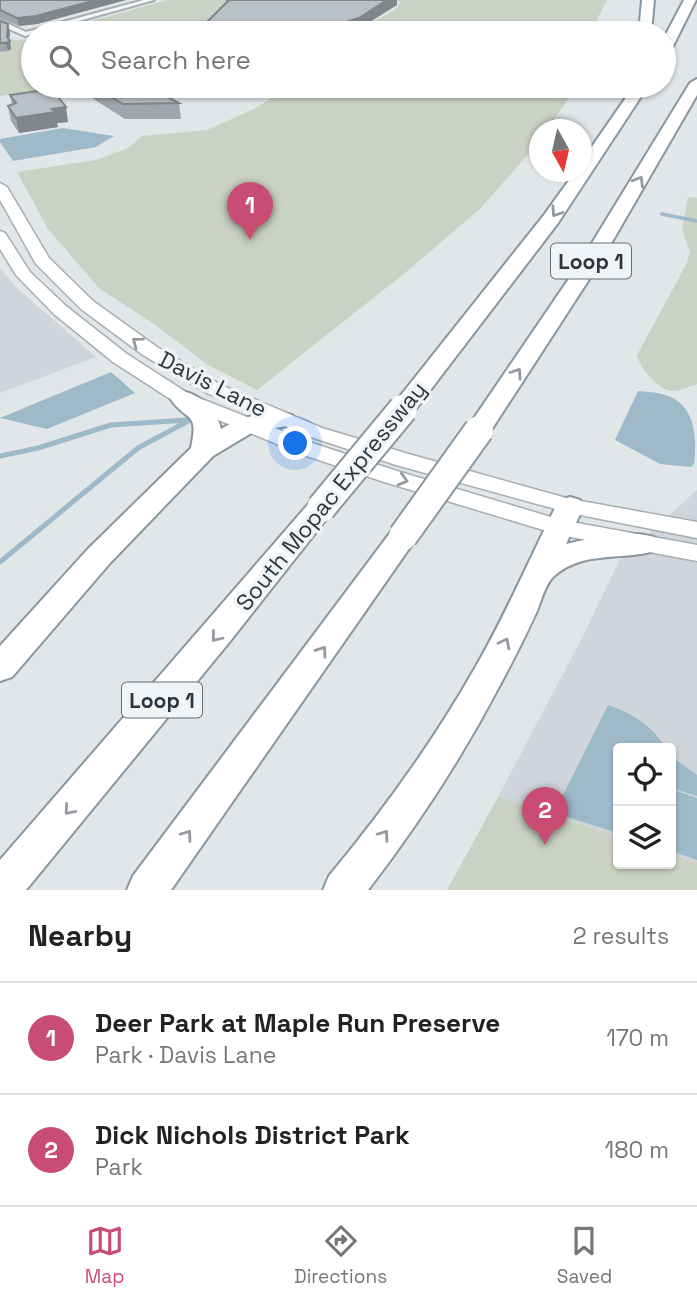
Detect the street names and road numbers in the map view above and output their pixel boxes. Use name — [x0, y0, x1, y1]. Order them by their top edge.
road number: Loop 1 — [551, 244, 631, 278]
street label: Davis Lane — [154, 344, 272, 424]
street label: South Mopac Expressway — [229, 375, 433, 617]
road number: Loop 1 — [122, 682, 202, 718]

